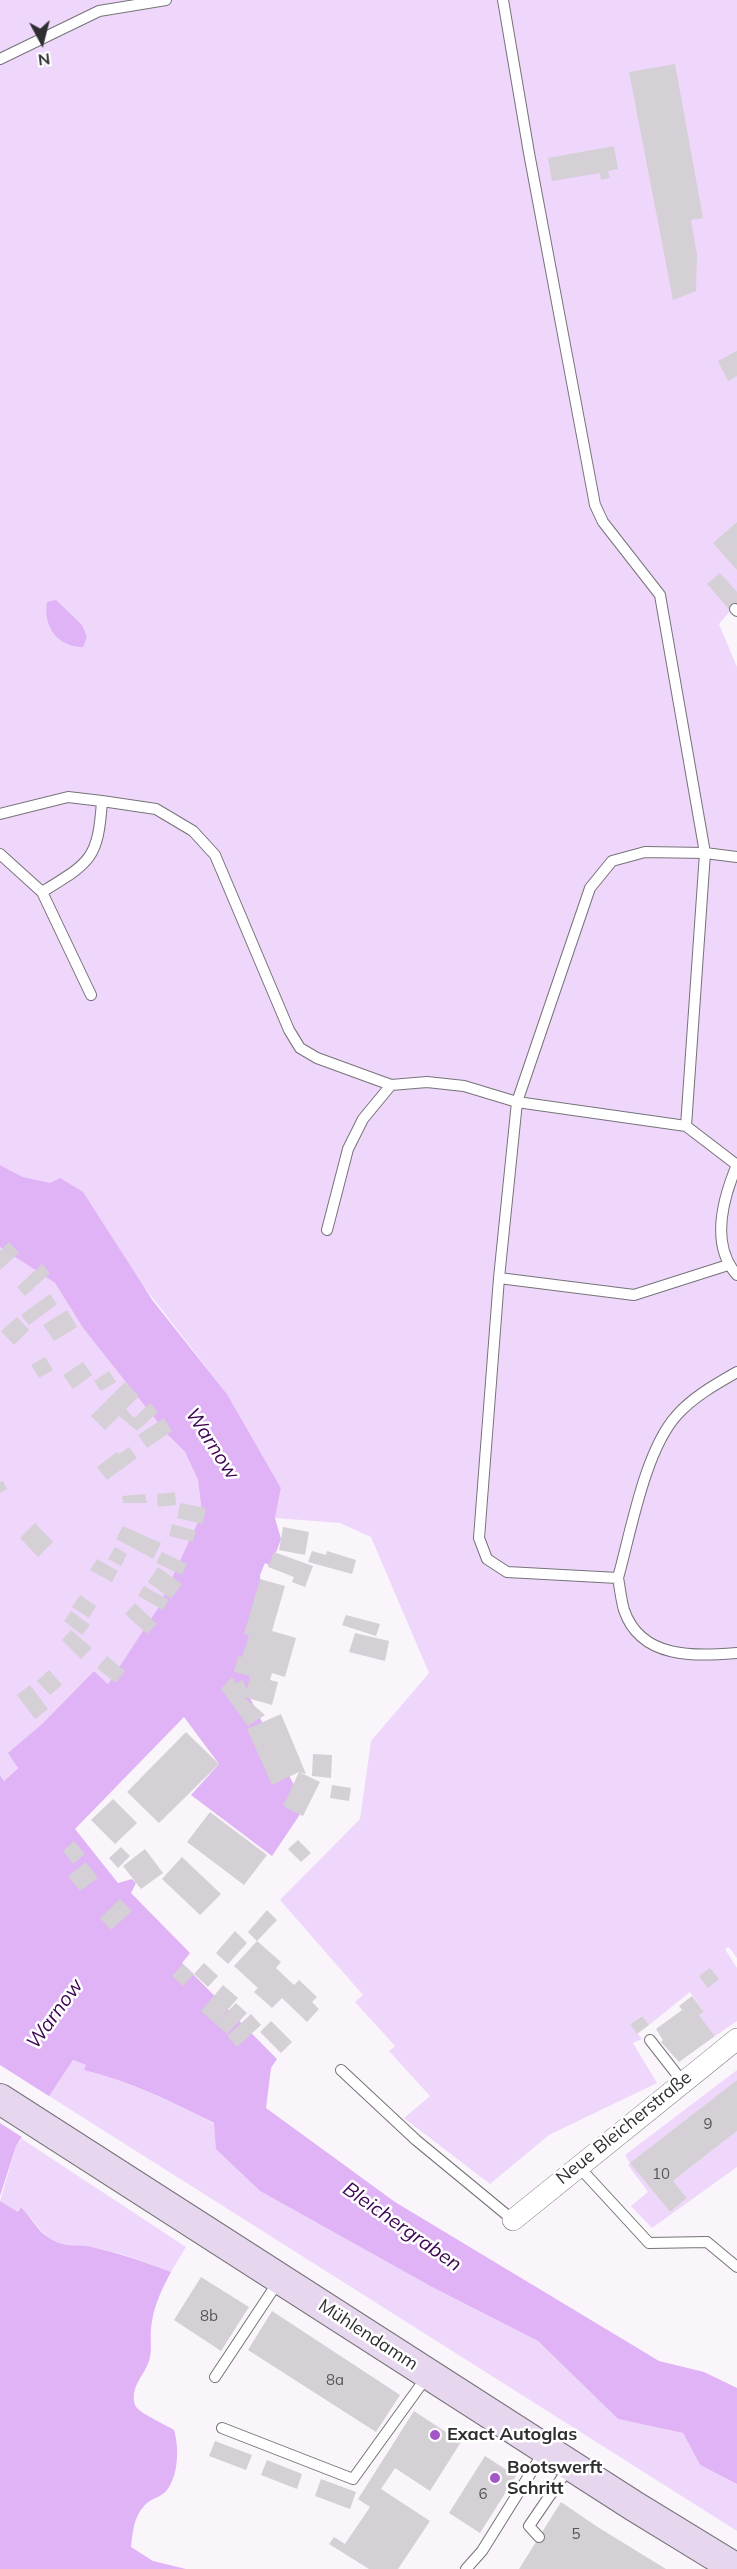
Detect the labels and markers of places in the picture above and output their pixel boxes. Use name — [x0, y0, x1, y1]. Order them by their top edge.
place label: Exact Autoglas — [447, 2424, 577, 2446]
marker: Exact Autoglas — [428, 2428, 442, 2442]
place label: Bootswerft Schritt — [507, 2457, 602, 2500]
marker: Bootswerft Schritt — [488, 2471, 502, 2485]

